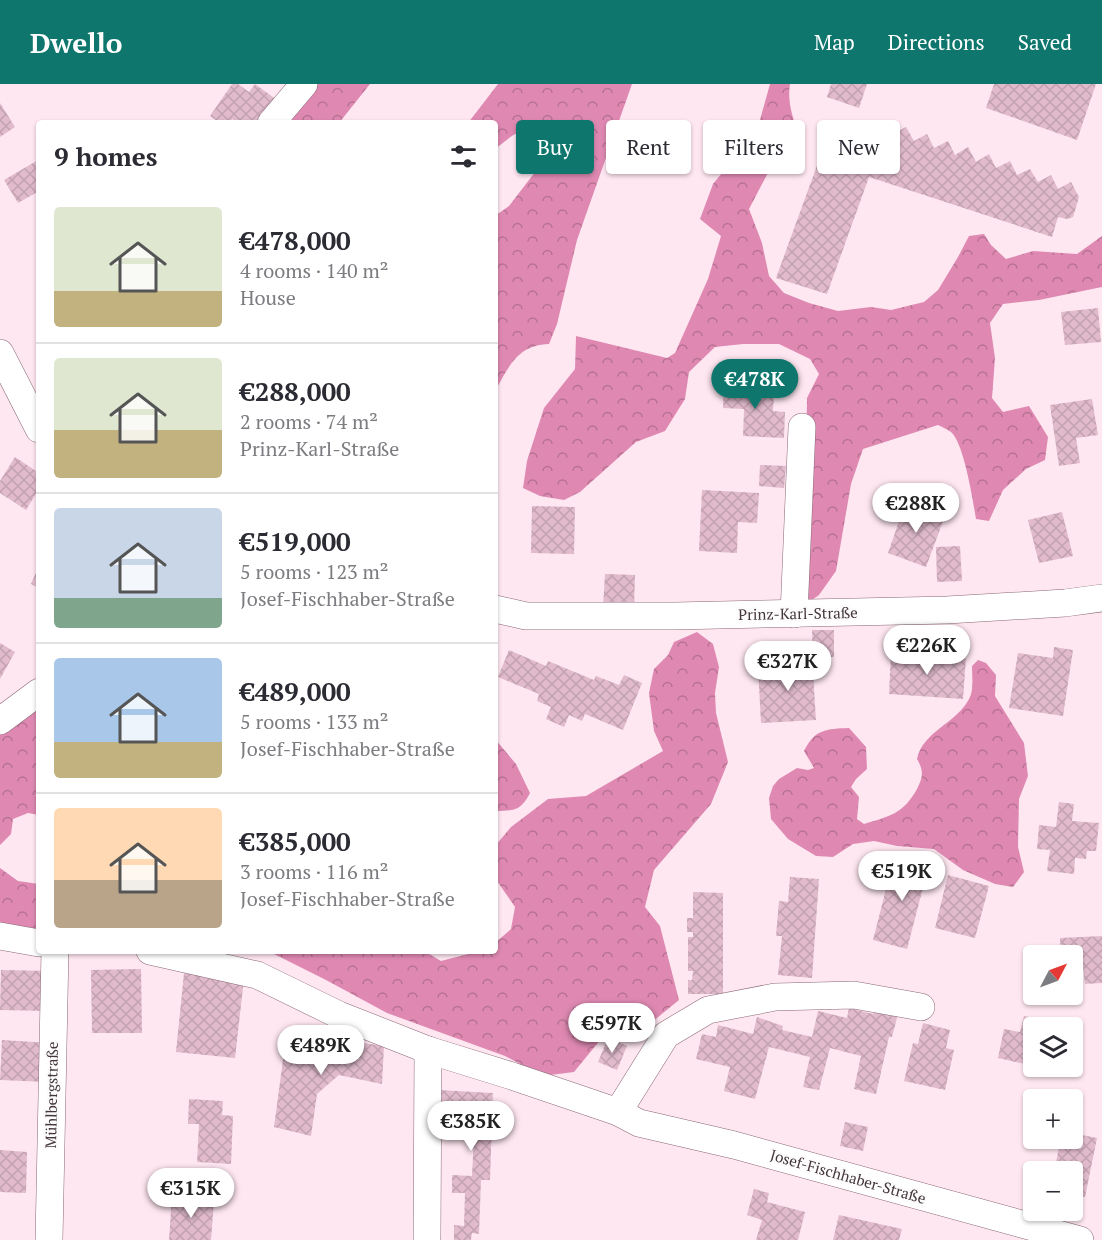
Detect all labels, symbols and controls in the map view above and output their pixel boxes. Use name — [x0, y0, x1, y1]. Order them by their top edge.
text: Dwello — [30, 24, 122, 61]
text: Map — [814, 28, 855, 56]
text: Directions — [888, 28, 985, 56]
text: Saved — [1018, 28, 1072, 56]
chip: Buy — [516, 120, 594, 174]
chip: Rent — [606, 120, 691, 174]
chip: Filters — [703, 120, 805, 174]
chip: New — [817, 120, 900, 174]
text: 9 homes — [54, 139, 158, 173]
icon: filters — [447, 140, 480, 173]
text: €478,000 — [240, 223, 351, 257]
icon: home — [102, 231, 174, 303]
text: 4 rooms · 140 m² — [240, 257, 388, 284]
text: House — [240, 284, 296, 311]
pin: €478K — [713, 359, 797, 410]
text: €478K — [725, 365, 785, 392]
text: €288,000 — [240, 374, 351, 408]
icon: home — [102, 382, 174, 454]
text: 2 rooms · 74 m² — [240, 408, 378, 435]
text: Prinz-Karl-Straße — [240, 435, 399, 462]
pin: €288K — [874, 483, 958, 534]
text: €288K — [886, 489, 946, 516]
text: €519,000 — [240, 524, 351, 558]
icon: home — [102, 532, 174, 604]
text: 5 rooms · 123 m² — [240, 558, 388, 585]
text: Josef-Fischhaber-Straße — [240, 585, 455, 612]
street label: Prinz-Karl-Straße — [738, 602, 858, 624]
pin: €226K — [885, 625, 969, 676]
text: €226K — [897, 631, 957, 658]
pin: €327K — [746, 641, 830, 692]
text: €327K — [758, 647, 818, 674]
text: €489,000 — [240, 674, 351, 708]
icon: home — [102, 682, 174, 754]
text: 5 rooms · 133 m² — [240, 708, 388, 735]
text: Josef-Fischhaber-Straße — [240, 735, 455, 762]
text: €385,000 — [240, 824, 351, 858]
icon: home — [102, 832, 174, 904]
pin: €519K — [860, 851, 944, 902]
text: €519K — [872, 857, 932, 884]
text: 3 rooms · 116 m² — [240, 858, 388, 885]
text: Josef-Fischhaber-Straße — [240, 885, 455, 912]
north arrow — [1023, 945, 1083, 1005]
map controls — [1023, 945, 1083, 1221]
pin: €597K — [570, 1003, 654, 1054]
text: €597K — [582, 1009, 642, 1036]
button: layers — [1023, 1017, 1083, 1077]
pin: €489K — [279, 1025, 363, 1076]
text: €489K — [291, 1031, 351, 1058]
street label: Mühlbergstraße — [40, 1041, 62, 1149]
button: + — [1023, 1089, 1083, 1149]
pin: €385K — [429, 1101, 513, 1152]
text: €385K — [441, 1107, 501, 1134]
street label: Josef-Fischhaber-Straße — [768, 1144, 928, 1208]
button: − — [1023, 1161, 1083, 1221]
pin: €315K — [149, 1168, 233, 1219]
text: €315K — [161, 1174, 221, 1201]

